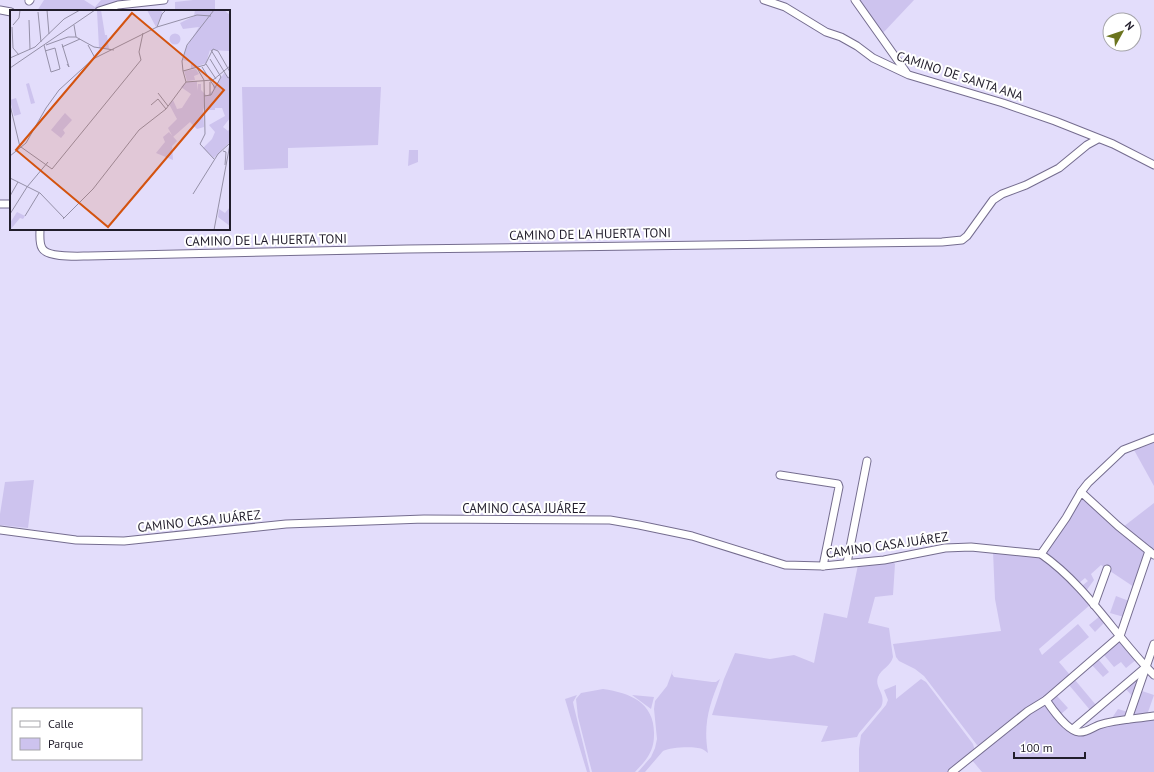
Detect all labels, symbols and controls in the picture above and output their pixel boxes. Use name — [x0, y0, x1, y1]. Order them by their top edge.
inset map — [10, 10, 230, 230]
north arrow — [1102, 12, 1142, 52]
text: N — [1122, 18, 1137, 33]
street label: CAMINO DE SANTA ANA — [894, 47, 1026, 105]
street label: CAMINO DE LA HUERTA TONI — [509, 224, 671, 244]
street label: CAMINO DE LA HUERTA TONI — [185, 230, 347, 250]
street label: CAMINO CASA JUÁREZ — [462, 500, 586, 517]
street label: CAMINO CASA JUÁREZ — [137, 506, 261, 536]
street label: CAMINO CASA JUÁREZ — [825, 528, 949, 562]
legend — [12, 708, 142, 760]
text: Calle — [48, 716, 74, 731]
scale bar — [1014, 734, 1085, 760]
text: Parque — [48, 736, 83, 751]
text: 100 m — [1020, 740, 1053, 755]

